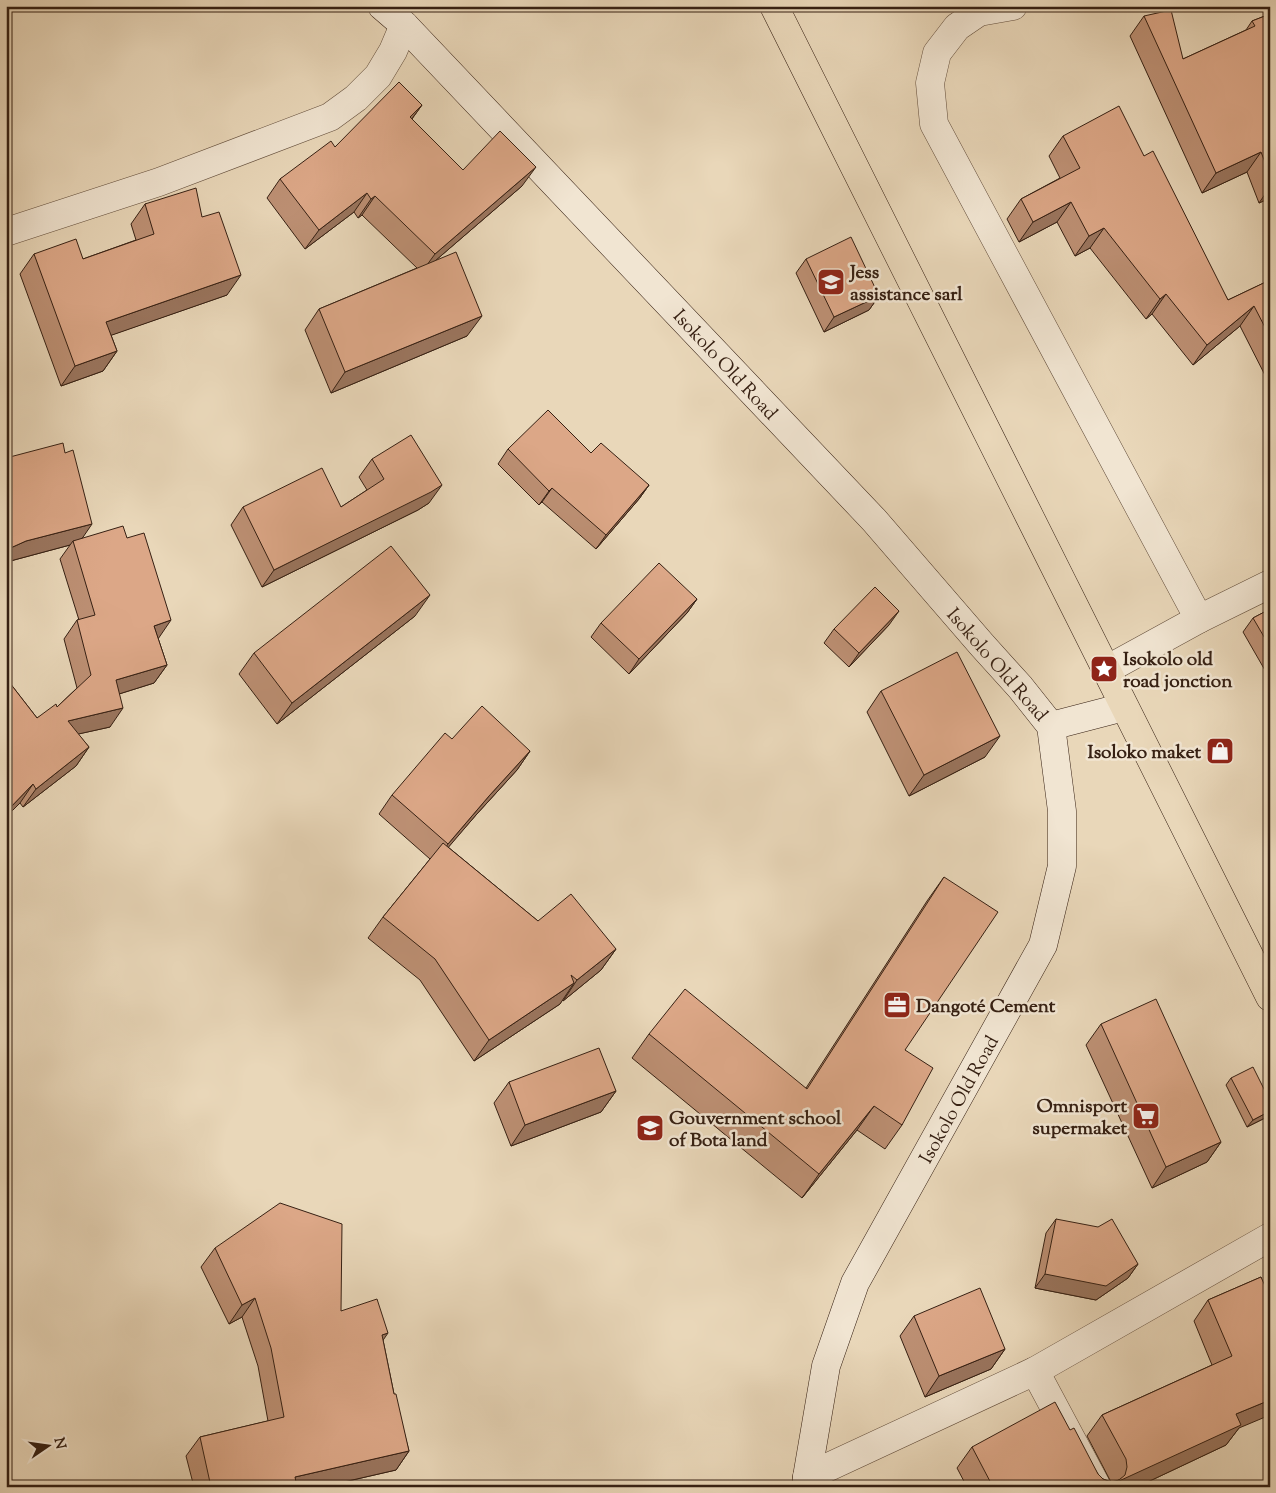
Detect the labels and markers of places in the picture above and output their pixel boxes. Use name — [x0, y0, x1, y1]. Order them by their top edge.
place label: Jess assistance sarl — [848, 260, 963, 309]
school or university icon: Jess assistance sarl — [816, 267, 846, 297]
place label: Isokolo old road jonction — [1123, 647, 1233, 696]
place icon: Isokolo old road jonction — [1089, 654, 1119, 684]
shop icon: Isoloko maket — [1205, 736, 1235, 766]
place label: Isoloko maket — [1087, 740, 1201, 767]
office icon: Dangoté Cement — [882, 990, 912, 1020]
place label: Dangoté Cement — [916, 994, 1056, 1021]
place label: Omnisport supermaket — [1032, 1094, 1127, 1143]
supermarket icon: Omnisport supermaket — [1131, 1101, 1161, 1131]
place label: Gouvernment school of Bota land — [669, 1106, 842, 1155]
school or university icon: Gouvernment school of Bota land — [635, 1113, 665, 1143]

